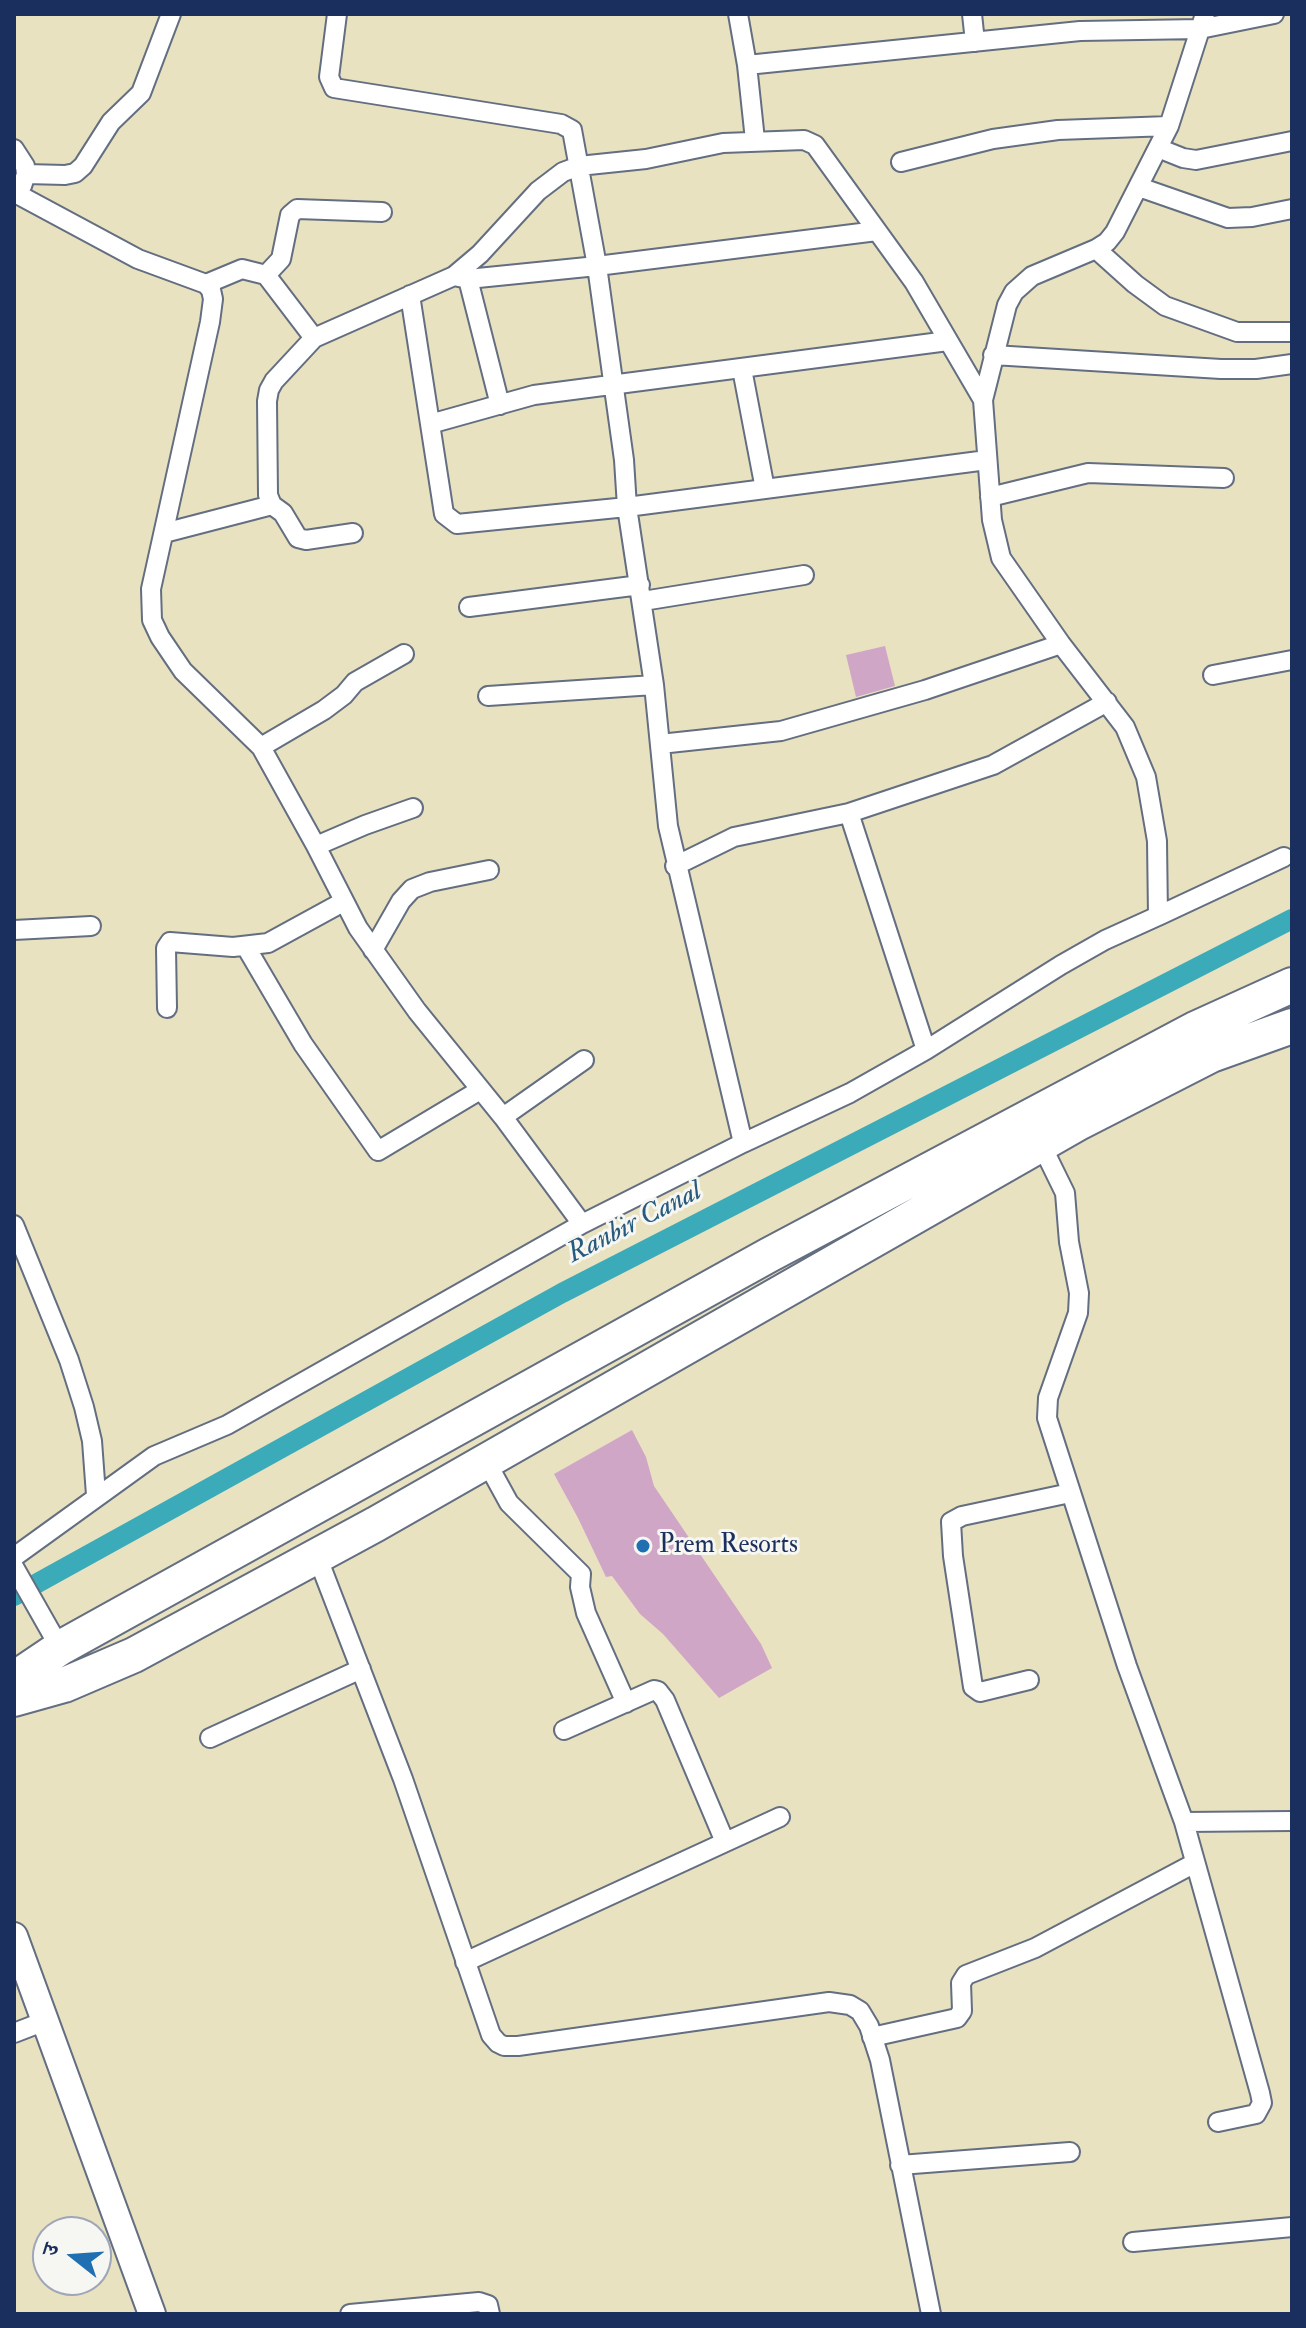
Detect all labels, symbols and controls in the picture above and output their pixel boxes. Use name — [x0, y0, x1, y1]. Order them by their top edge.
water label: Ranbir Canal — [562, 1176, 708, 1272]
place label: Prem Resorts — [659, 1530, 798, 1562]
marker: Prem Resorts — [634, 1537, 652, 1555]
north arrow — [32, 2216, 112, 2296]
text: उ — [36, 2240, 66, 2259]

